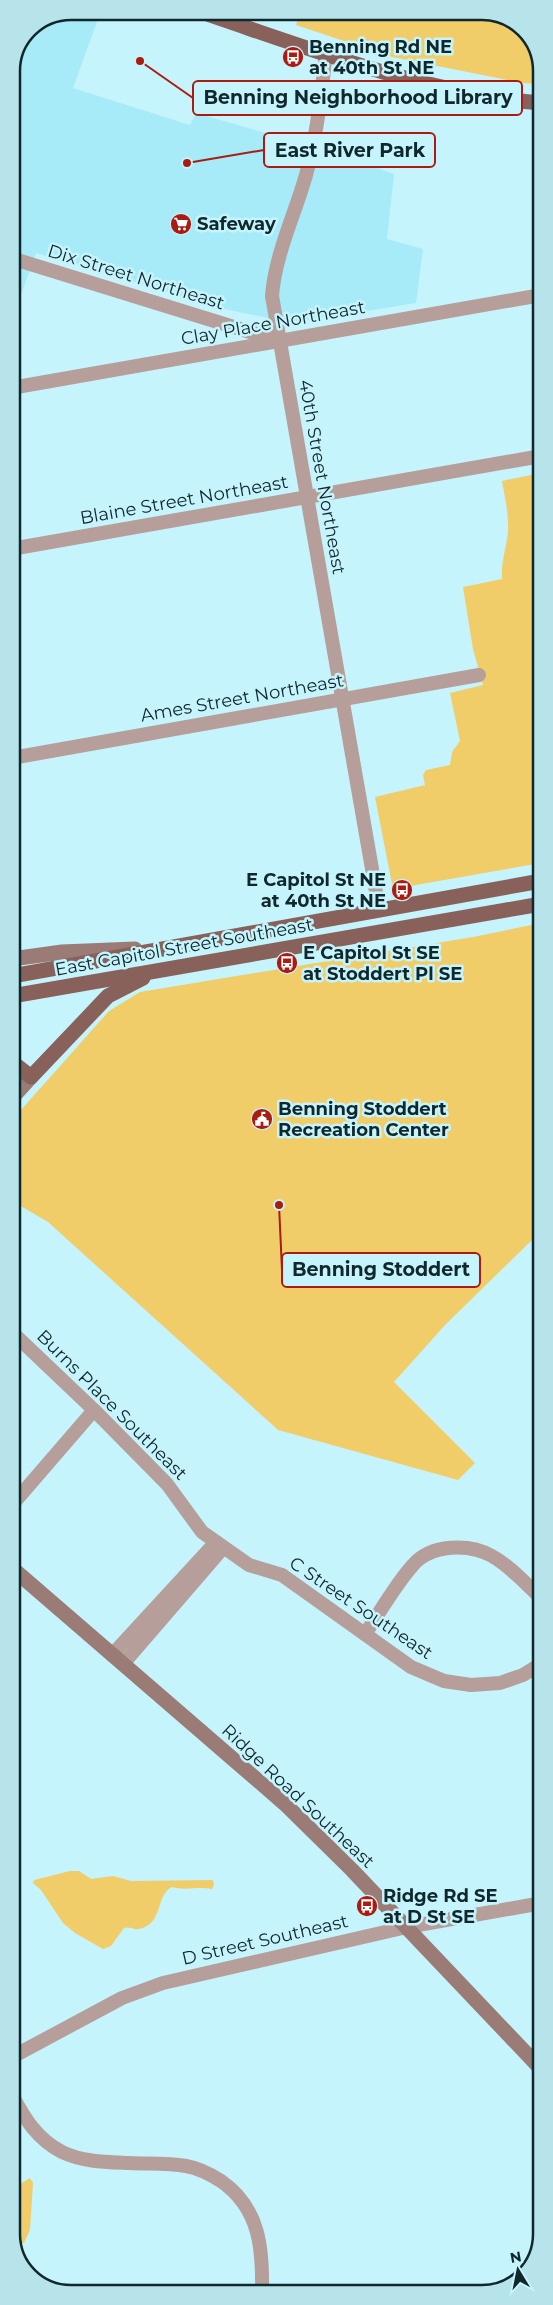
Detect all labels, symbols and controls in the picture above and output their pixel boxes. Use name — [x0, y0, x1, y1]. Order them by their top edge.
place label: Benning Rd NE at 40th St NE — [309, 36, 452, 79]
bus stop icon: Benning Rd NE at 40th St NE — [281, 45, 305, 69]
callout: Benning Neighborhood Library — [193, 81, 522, 115]
text: Benning Neighborhood Library — [203, 86, 513, 109]
callout: East River Park — [264, 133, 435, 167]
text: East River Park — [275, 139, 426, 162]
supermarket icon: Safeway — [169, 212, 193, 236]
place label: Safeway — [197, 213, 276, 235]
street label: Dix Street Northeast — [45, 240, 227, 314]
street label: Clay Place Northeast — [179, 296, 367, 350]
street label: 40th Street Northeast — [294, 378, 350, 576]
street label: Blaine Street Northeast — [78, 471, 290, 529]
street label: Ames Street Northeast — [139, 669, 345, 727]
place label: E Capitol St NE at 40th St NE — [246, 869, 386, 912]
bus stop icon: E Capitol St NE at 40th St NE — [390, 878, 414, 902]
street label: East Capitol Street Southeast — [53, 913, 315, 981]
place label: E Capitol St SE at Stoddert Pl SE — [303, 942, 462, 985]
bus stop icon: E Capitol St SE at Stoddert Pl SE — [275, 951, 299, 975]
place label: Benning Stoddert Recreation Center — [278, 1098, 449, 1141]
public building icon: Benning Stoddert Recreation Center — [250, 1107, 274, 1131]
callout: Benning Stoddert — [282, 1253, 480, 1287]
text: Benning Stoddert — [292, 1258, 470, 1281]
street label: Burns Place Southeast — [32, 1325, 192, 1485]
street label: C Street Southeast — [285, 1552, 437, 1664]
street label: Ridge Road Southeast — [217, 1719, 379, 1873]
place label: Ridge Rd SE at D St SE — [383, 1885, 498, 1928]
bus stop icon: Ridge Rd SE at D St SE — [355, 1894, 379, 1918]
street label: D Street Southeast — [180, 1910, 350, 1970]
north arrow — [493, 2245, 543, 2295]
text: N — [509, 2247, 523, 2267]

